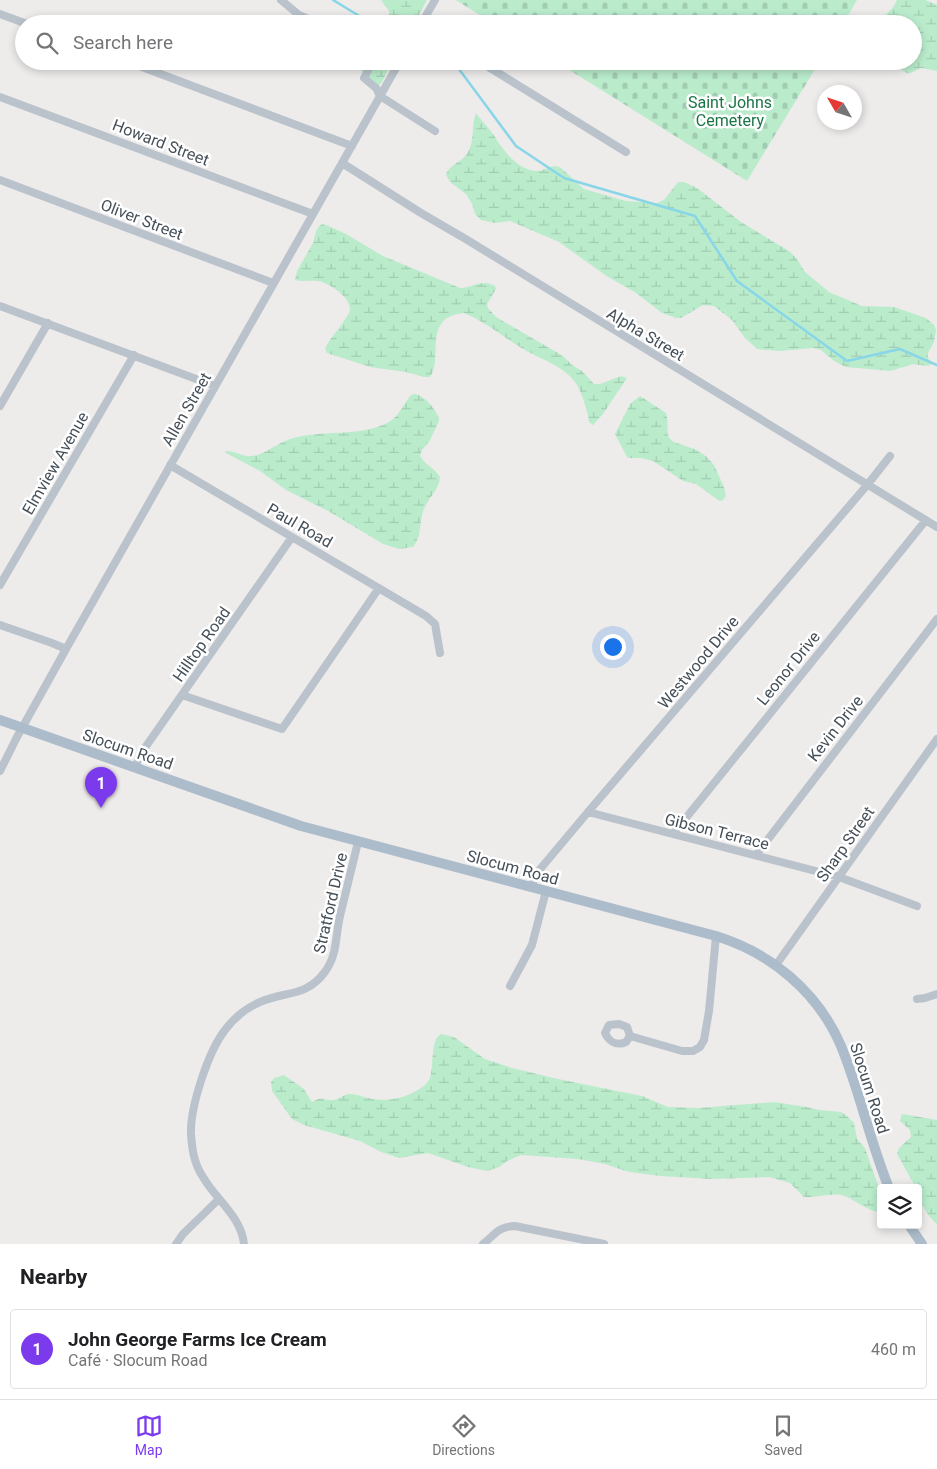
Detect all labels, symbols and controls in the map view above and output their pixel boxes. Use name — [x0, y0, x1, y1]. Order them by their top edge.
search box — [15, 15, 922, 70]
icon: search — [33, 29, 61, 57]
text: Search here — [73, 31, 173, 54]
north arrow — [817, 85, 862, 130]
park label: Saint Johns Cemetery — [688, 93, 772, 130]
street label: Howard Street — [110, 115, 212, 170]
street label: Oliver Street — [98, 195, 186, 244]
street label: Alpha Street — [604, 304, 688, 365]
street label: Allen Street — [158, 369, 215, 449]
street label: Elmview Avenue — [18, 409, 93, 518]
street label: Paul Road — [264, 499, 336, 552]
street label: Hilltop Road — [169, 603, 234, 685]
street label: Westwood Drive — [654, 612, 743, 713]
street label: Leonor Drive — [753, 628, 824, 709]
your location — [600, 634, 626, 660]
street label: Kevin Drive — [804, 691, 867, 765]
street label: Slocum Road — [80, 725, 176, 774]
pin: 1 — [85, 767, 117, 808]
street label: Sharp Street — [813, 803, 878, 886]
street label: Gibson Terrace — [663, 809, 771, 854]
street label: Slocum Road — [465, 846, 561, 889]
street label: Stratford Drive — [310, 851, 351, 955]
street label: Slocum Road — [846, 1040, 893, 1136]
map controls — [877, 1184, 922, 1229]
button: layers — [877, 1184, 922, 1229]
text: Nearby — [20, 1265, 87, 1289]
text: John George Farms Ice Cream — [68, 1328, 327, 1351]
text: 1 — [32, 1340, 42, 1359]
text: 460 m — [871, 1340, 916, 1359]
text: Café · Slocum Road — [68, 1351, 208, 1370]
tab: Map — [135, 1412, 163, 1458]
tab: Directions — [432, 1412, 495, 1458]
tab: Saved — [764, 1412, 802, 1458]

